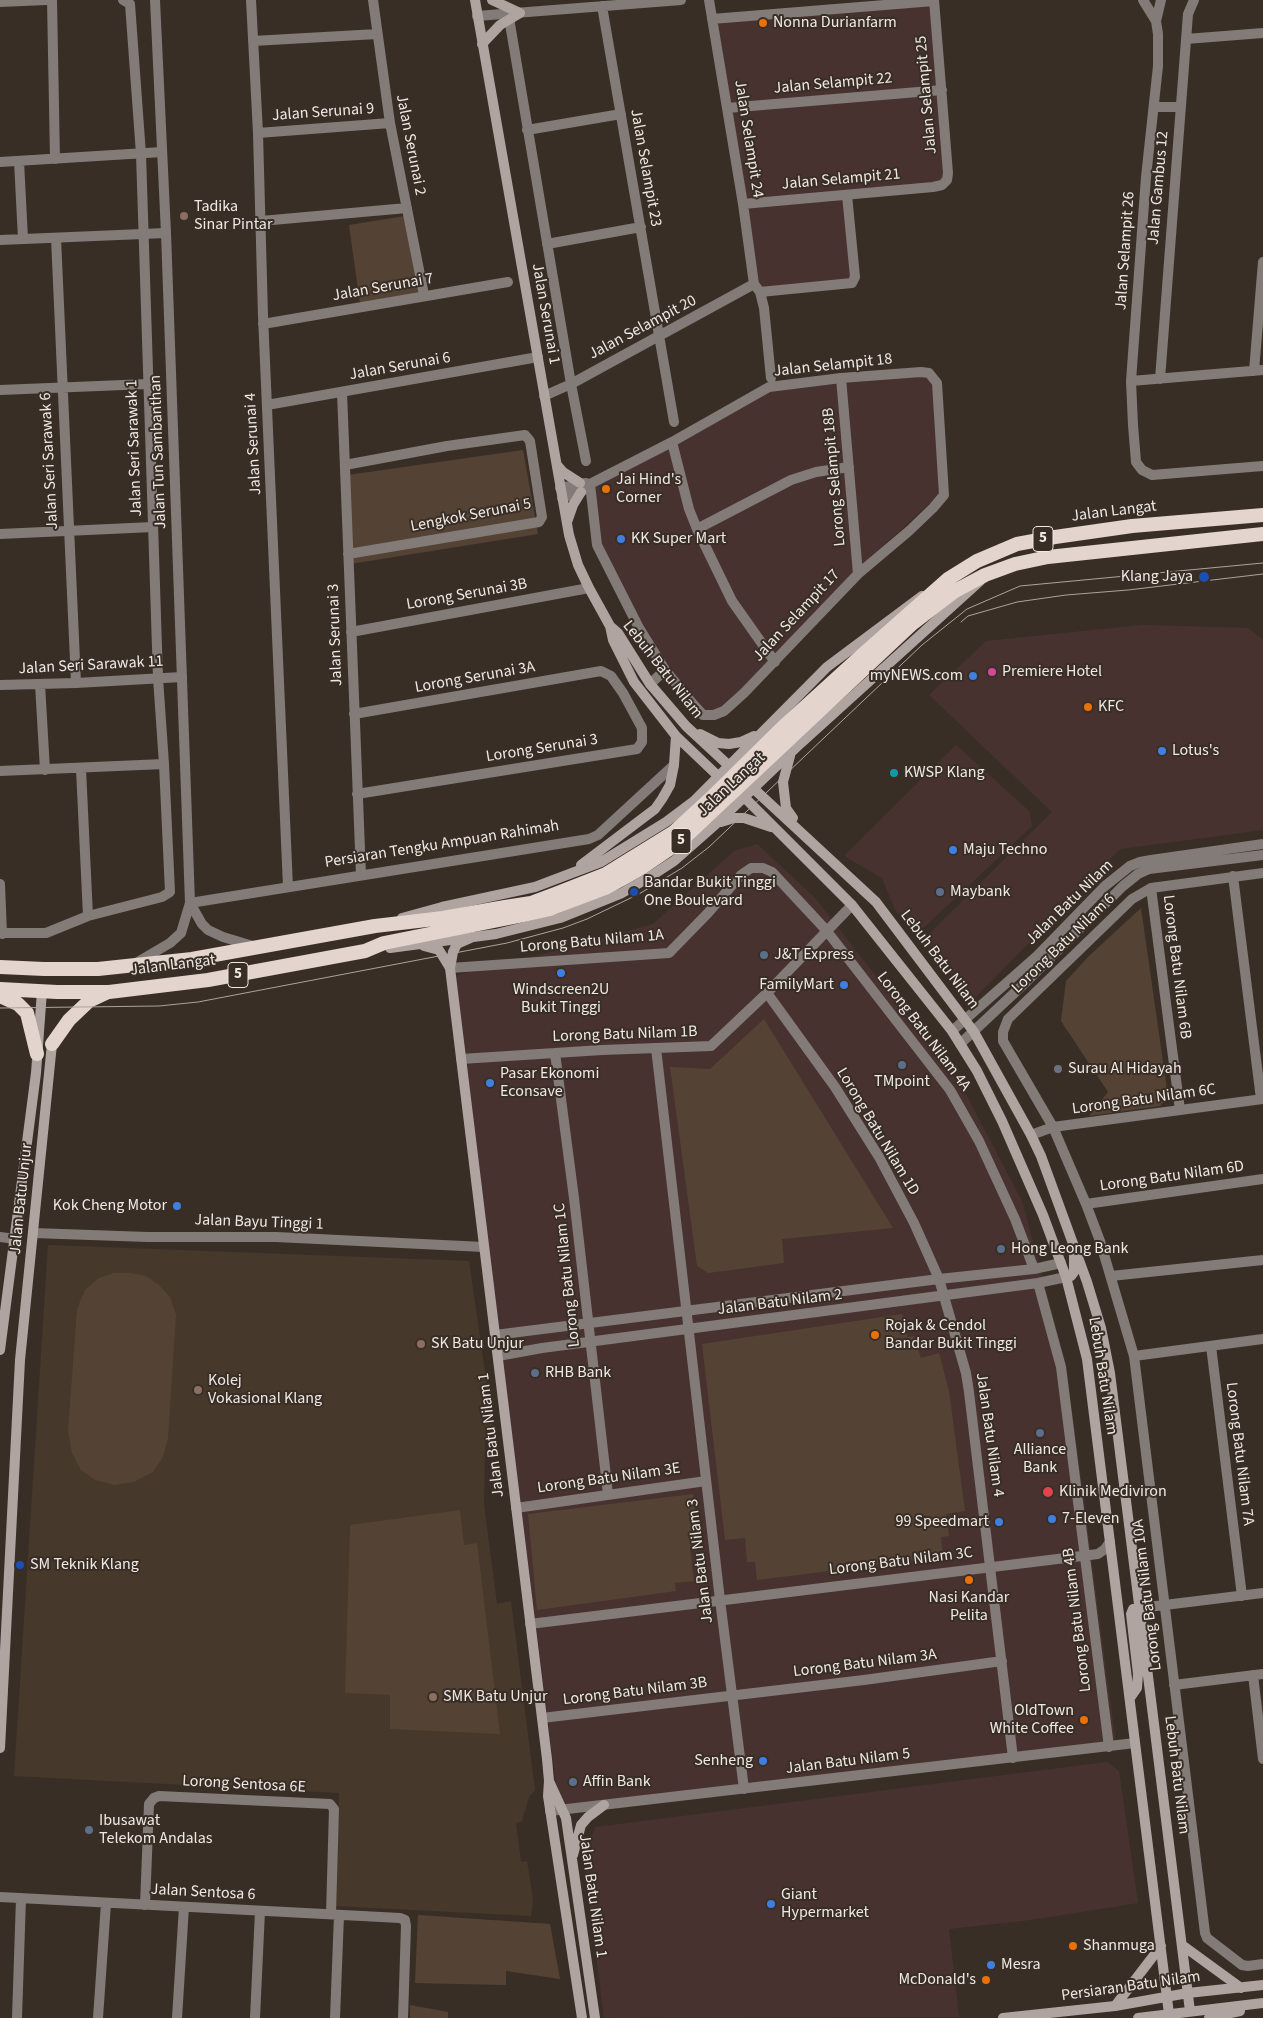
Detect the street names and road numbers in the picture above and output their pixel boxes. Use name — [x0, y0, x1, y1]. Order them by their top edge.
street label: Jalan Selampit 25 — [912, 35, 942, 155]
street label: Jalan Selampit 22 — [773, 69, 893, 99]
street label: Jalan Selampit 24 — [729, 79, 767, 199]
street label: Jalan Serunai 2 — [391, 93, 429, 197]
street label: Jalan Serunai 9 — [271, 100, 375, 126]
street label: Jalan Selampit 23 — [625, 108, 665, 228]
street label: Jalan Gambus 12 — [1144, 130, 1174, 246]
street label: Jalan Selampit 21 — [781, 165, 901, 195]
street label: Jalan Selampit 26 — [1112, 191, 1140, 311]
street label: Jalan Serunai 1 — [527, 262, 563, 366]
street label: Jalan Serunai 7 — [331, 270, 435, 306]
street label: Jalan Selampit 20 — [586, 292, 700, 364]
street label: Jalan Serunai 6 — [348, 349, 452, 385]
street label: Jalan Selampit 18 — [773, 350, 893, 382]
street label: Jalan Tun Sambanthan — [147, 374, 171, 530]
street label: Jalan Seri Sarawak 1 — [123, 379, 147, 517]
street label: Jalan Seri Sarawak 6 — [37, 392, 63, 530]
street label: Jalan Serunai 4 — [242, 392, 266, 496]
street label: Lorong Selampit 18B — [819, 407, 851, 547]
street label: Lengkok Serunai 5 — [409, 495, 533, 537]
street label: Jalan Langat — [1070, 497, 1158, 527]
road number: 5 — [1033, 526, 1053, 552]
street label: Jalan Selampit 17 — [749, 566, 845, 666]
street label: Lorong Serunai 3B — [405, 575, 529, 615]
street label: Jalan Serunai 3 — [325, 583, 347, 687]
street label: Lebuh Batu Nilam — [618, 617, 706, 723]
street label: Jalan Seri Sarawak 11 — [18, 653, 164, 679]
street label: Lorong Serunai 3A — [413, 658, 537, 698]
street label: Lorong Serunai 3 — [485, 731, 599, 767]
street label: Jalan Langat — [694, 749, 770, 821]
street label: Persiaran Tengku Ampuan Rahimah — [323, 817, 561, 873]
road number: 5 — [671, 828, 691, 854]
street label: Jalan Batu Nilam — [1022, 856, 1118, 950]
street label: Lorong Batu Nilam 6 — [1009, 890, 1119, 998]
street label: Lorong Batu Nilam 6B — [1158, 894, 1194, 1040]
street label: Lebuh Batu Nilam — [895, 907, 983, 1013]
street label: Lorong Batu Nilam 1A — [519, 926, 665, 958]
street label: Jalan Langat — [129, 951, 217, 981]
road number: 5 — [228, 962, 248, 988]
street label: Lorong Batu Nilam 4A — [872, 969, 974, 1095]
street label: Lorong Batu Nilam 1B — [552, 1023, 698, 1047]
street label: Lorong Batu Nilam 1D — [831, 1065, 923, 1199]
street label: Lorong Batu Nilam 6C — [1071, 1080, 1217, 1120]
street label: Jalan Batu Unjur — [7, 1142, 37, 1256]
street label: Lorong Batu Nilam 6D — [1099, 1157, 1245, 1197]
street label: Lorong Batu Nilam 1C — [551, 1202, 585, 1348]
street label: Jalan Bayu Tinggi 1 — [194, 1211, 324, 1235]
street label: Jalan Batu Nilam 2 — [717, 1286, 843, 1320]
street label: Lebuh Batu Nilam — [1083, 1316, 1121, 1436]
street label: Jalan Batu Nilam 1 — [475, 1372, 509, 1498]
street label: Jalan Batu Nilam 4 — [971, 1372, 1007, 1498]
street label: Lorong Batu Nilam 7A — [1221, 1381, 1257, 1527]
street label: Lorong Batu Nilam 3E — [536, 1459, 682, 1499]
street label: Jalan Batu Nilam 3 — [684, 1498, 718, 1624]
street label: Lorong Batu Nilam 10A — [1129, 1518, 1167, 1672]
street label: Lorong Batu Nilam 3C — [828, 1544, 974, 1580]
street label: Lorong Batu Nilam 4B — [1060, 1547, 1096, 1693]
street label: Lorong Batu Nilam 3A — [792, 1646, 938, 1682]
street label: Lorong Batu Nilam 3B — [562, 1674, 708, 1710]
street label: Lebuh Batu Nilam — [1159, 1715, 1193, 1835]
street label: Jalan Batu Nilam 5 — [785, 1745, 911, 1779]
street label: Lorong Sentosa 6E — [182, 1772, 306, 1798]
street label: Jalan Batu Nilam 1 — [574, 1833, 610, 1959]
street label: Jalan Sentosa 6 — [150, 1881, 256, 1905]
street label: Persiaran Batu Nilam — [1060, 1968, 1202, 2006]

